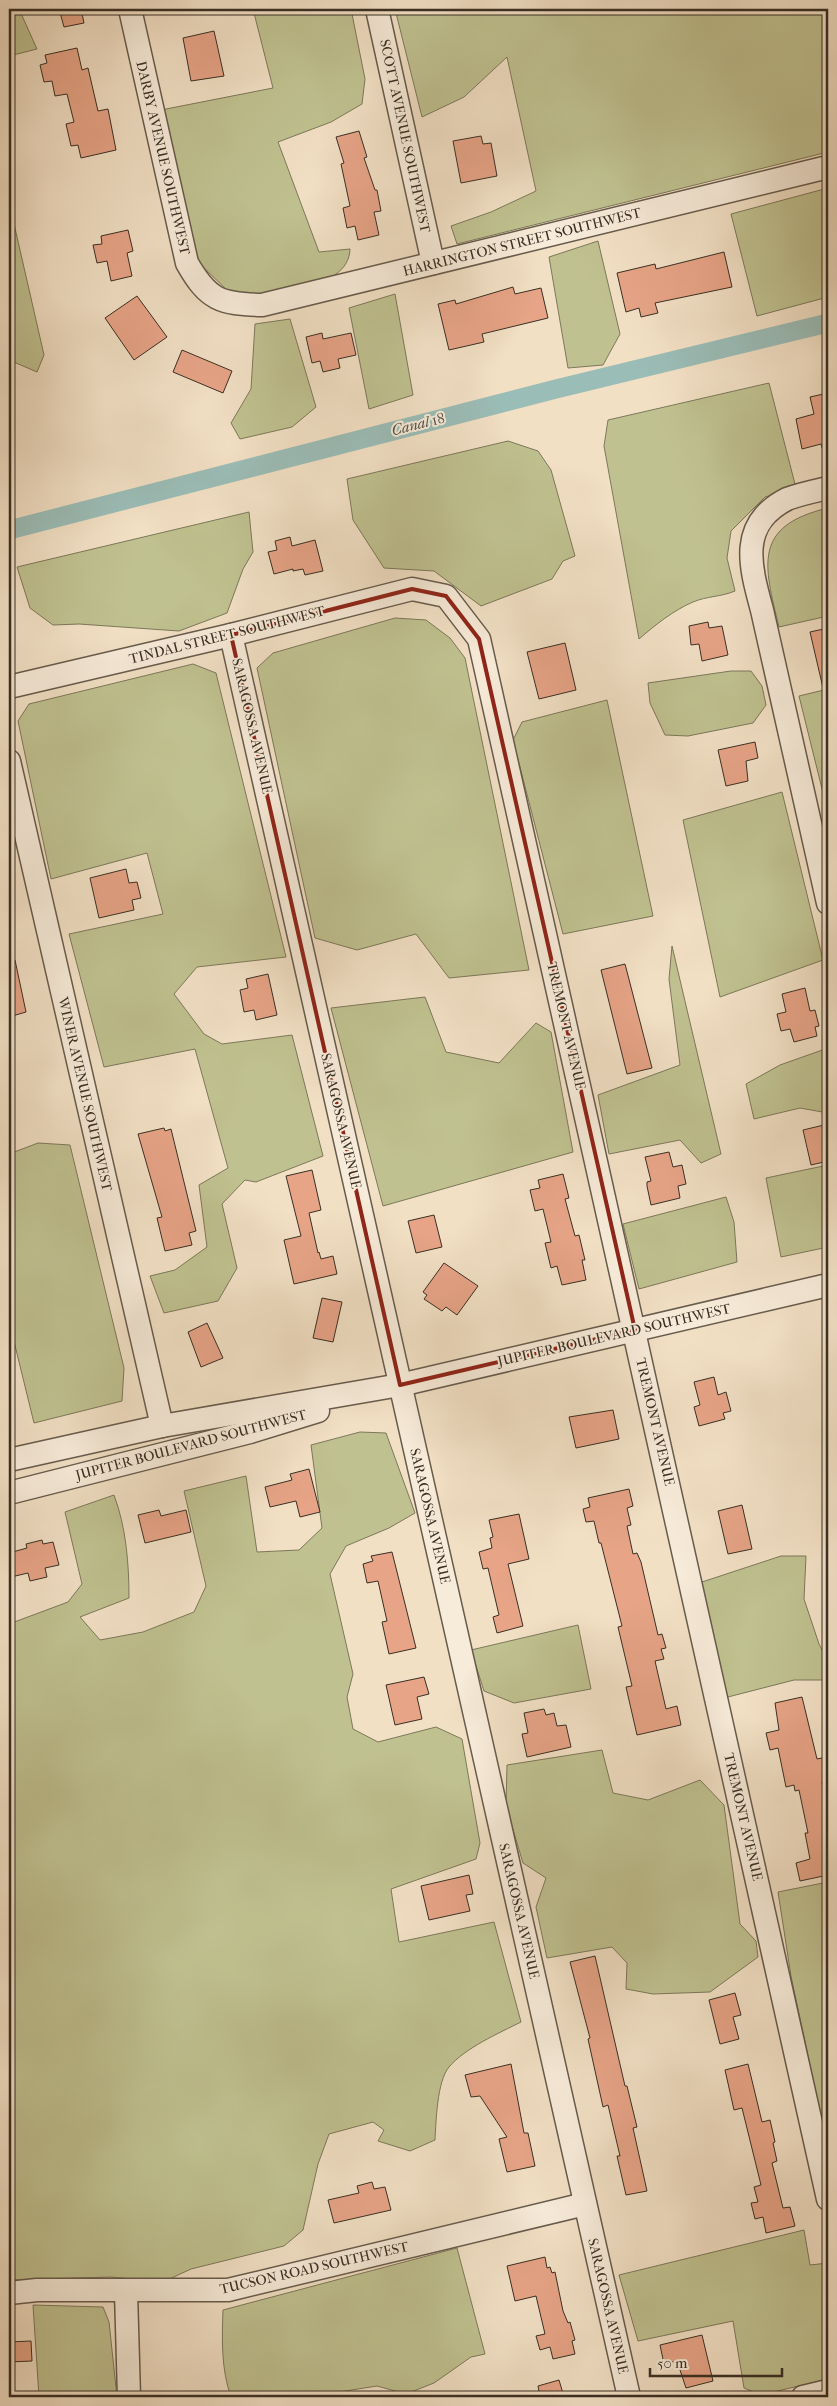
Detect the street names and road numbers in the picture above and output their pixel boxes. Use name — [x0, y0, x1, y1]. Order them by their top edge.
street label: SCOTT AVENUE SOUTHWEST — [376, 38, 434, 235]
street label: DARBY AVENUE SOUTHWEST — [132, 59, 194, 257]
street label: HARRINGTON STREET SOUTHWEST — [401, 204, 643, 280]
street label: TINDAL STREET SOUTHWEST — [127, 602, 327, 668]
street label: SARAGOSSA AVENUE — [228, 657, 276, 796]
street label: TREMONT AVENUE — [543, 960, 589, 1092]
street label: WINER AVENUE SOUTHWEST — [54, 994, 116, 1193]
street label: SARAGOSSA AVENUE — [317, 1052, 365, 1191]
street label: JUPITER BOULEVARD SOUTHWEST — [495, 1300, 733, 1370]
street label: TREMONT AVENUE — [632, 1356, 678, 1488]
street label: JUPITER BOULEVARD SOUTHWEST — [73, 1406, 309, 1484]
street label: SARAGOSSA AVENUE — [406, 1447, 454, 1586]
street label: TREMONT AVENUE — [720, 1751, 766, 1883]
street label: SARAGOSSA AVENUE — [495, 1842, 543, 1981]
street label: SARAGOSSA AVENUE — [584, 2237, 632, 2376]
street label: TUCSON ROAD SOUTHWEST — [218, 2238, 411, 2298]

